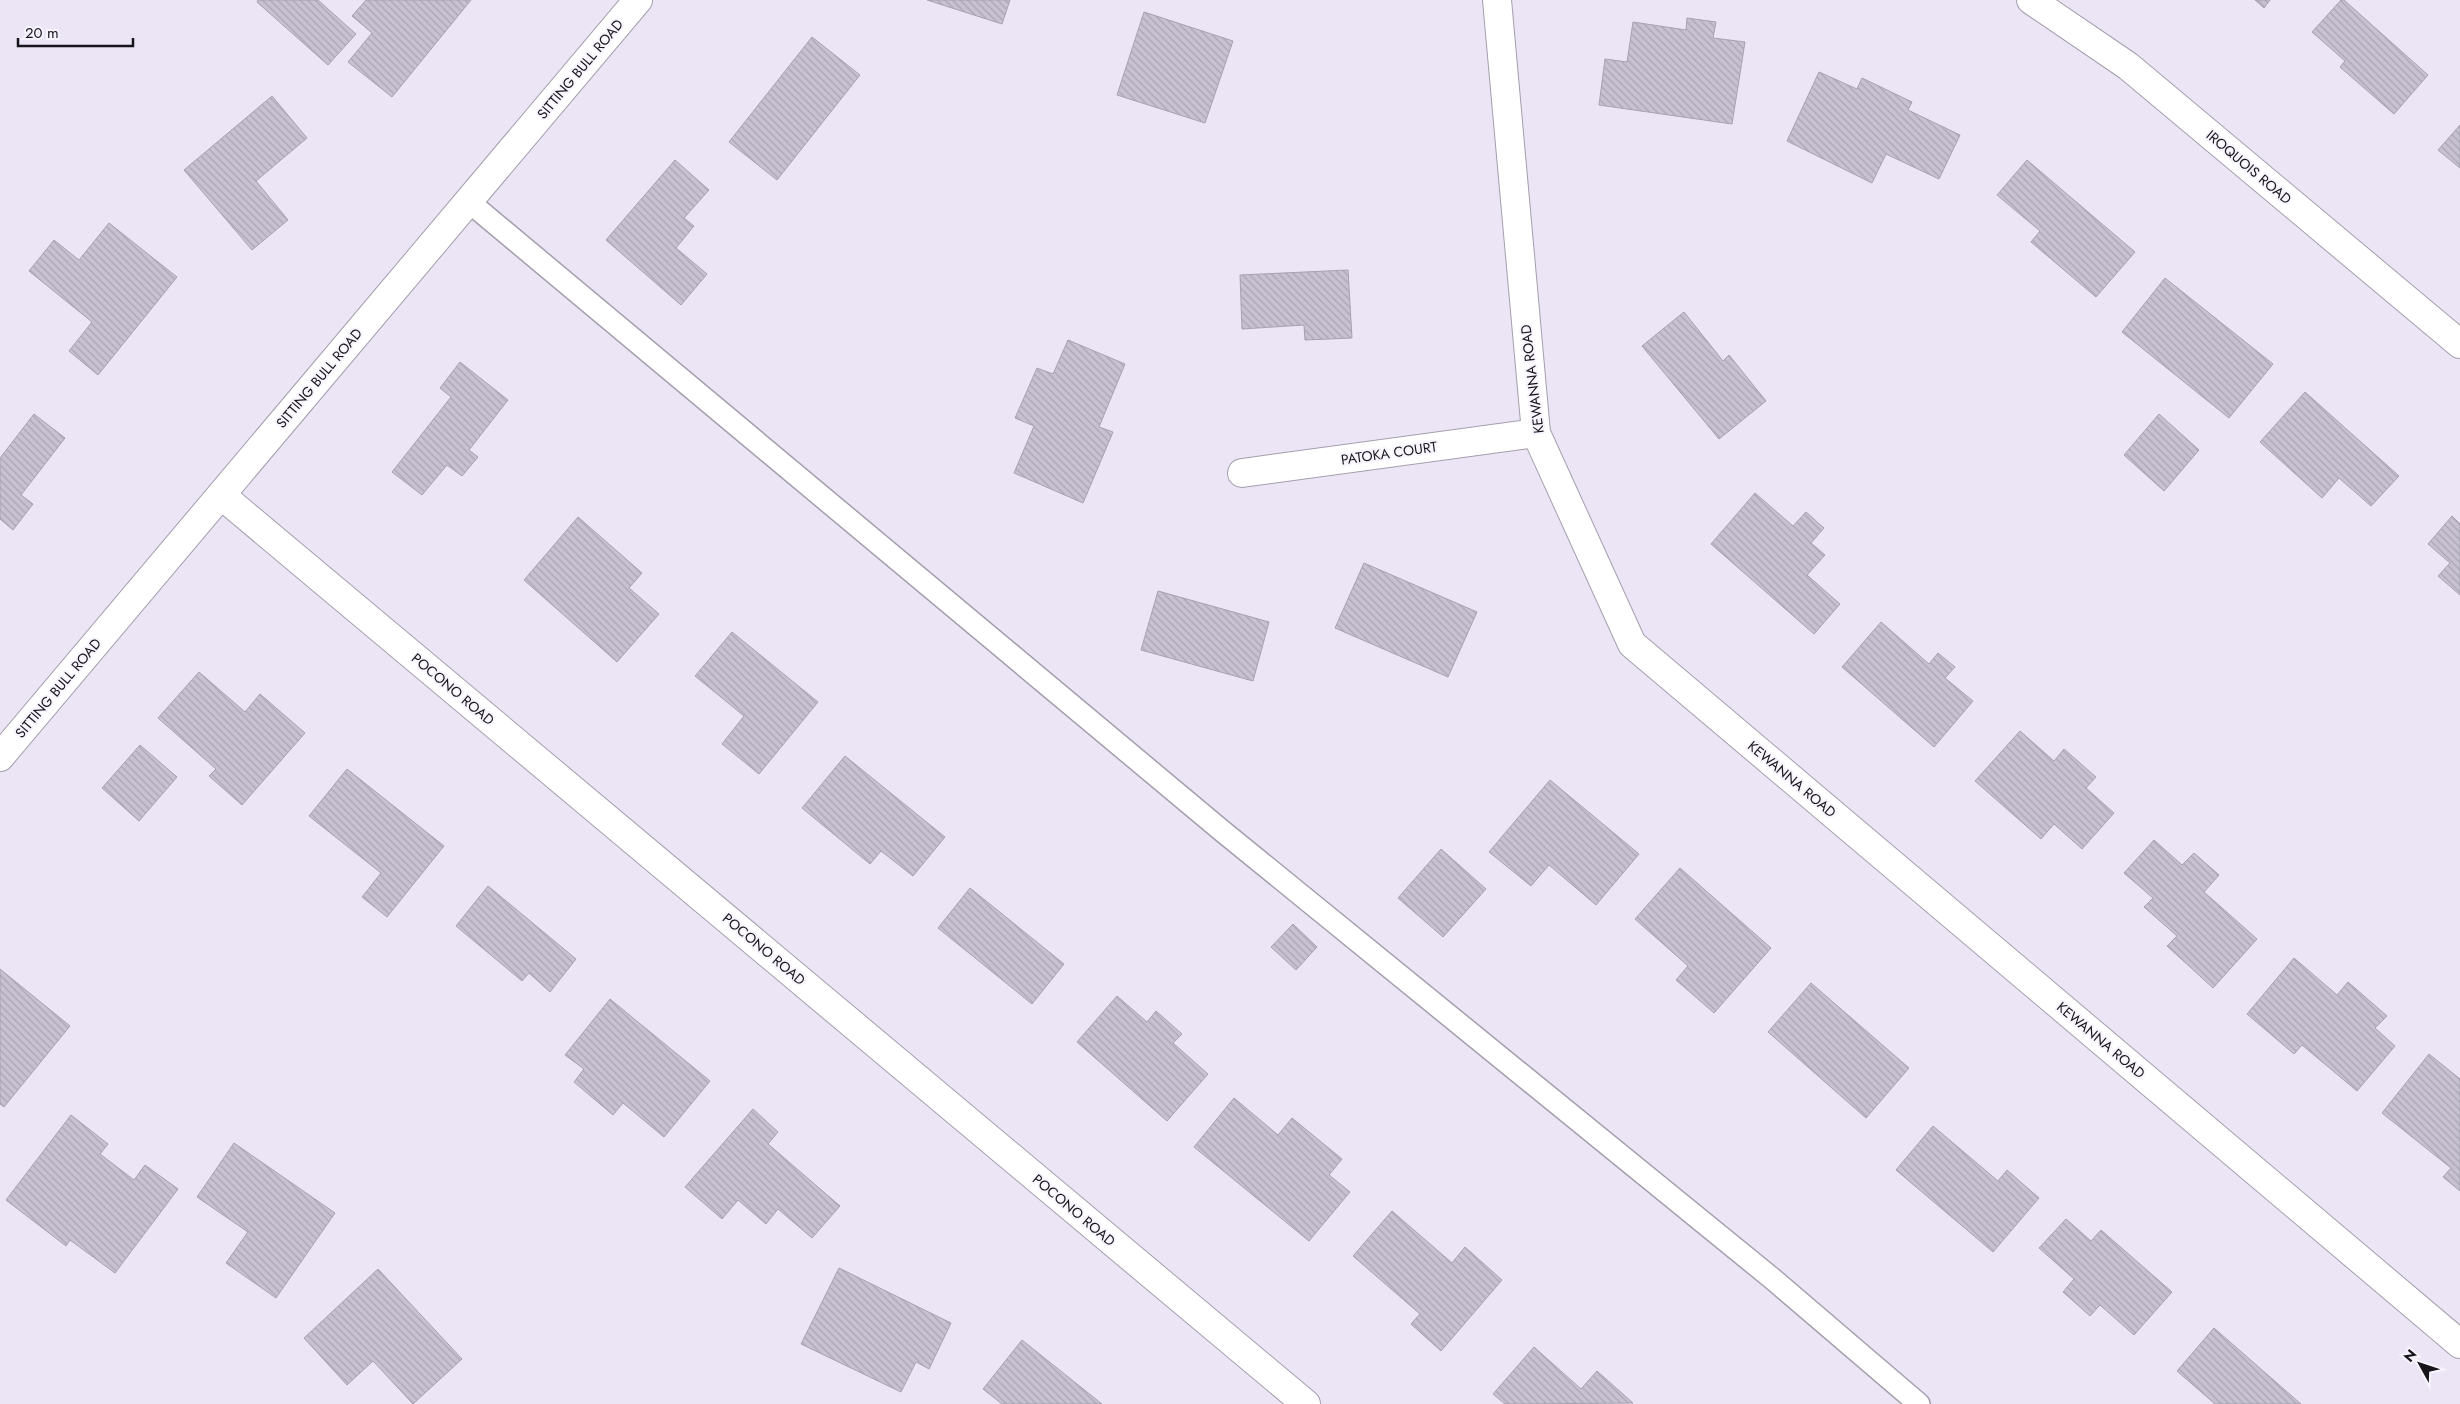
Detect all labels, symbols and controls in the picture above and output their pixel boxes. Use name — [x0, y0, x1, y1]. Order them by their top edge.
scale bar — [18, 15, 132, 47]
street label: SITTING BULL ROAD — [532, 15, 628, 123]
text: 20 m — [25, 22, 59, 44]
street label: IROQUOIS ROAD — [2202, 125, 2296, 209]
street label: KEWANNA ROAD — [1515, 323, 1549, 435]
street label: SITTING BULL ROAD — [271, 324, 367, 432]
street label: PATOKA COURT — [1340, 436, 1439, 470]
street label: SITTING BULL ROAD — [10, 634, 106, 742]
street label: POCONO ROAD — [407, 648, 499, 730]
street label: KEWANNA ROAD — [1744, 736, 1840, 822]
street label: POCONO ROAD — [718, 908, 810, 990]
street label: KEWANNA ROAD — [2053, 997, 2149, 1083]
street label: POCONO ROAD — [1028, 1169, 1120, 1251]
north arrow — [2395, 1339, 2445, 1389]
text: N — [2399, 1345, 2421, 1366]

